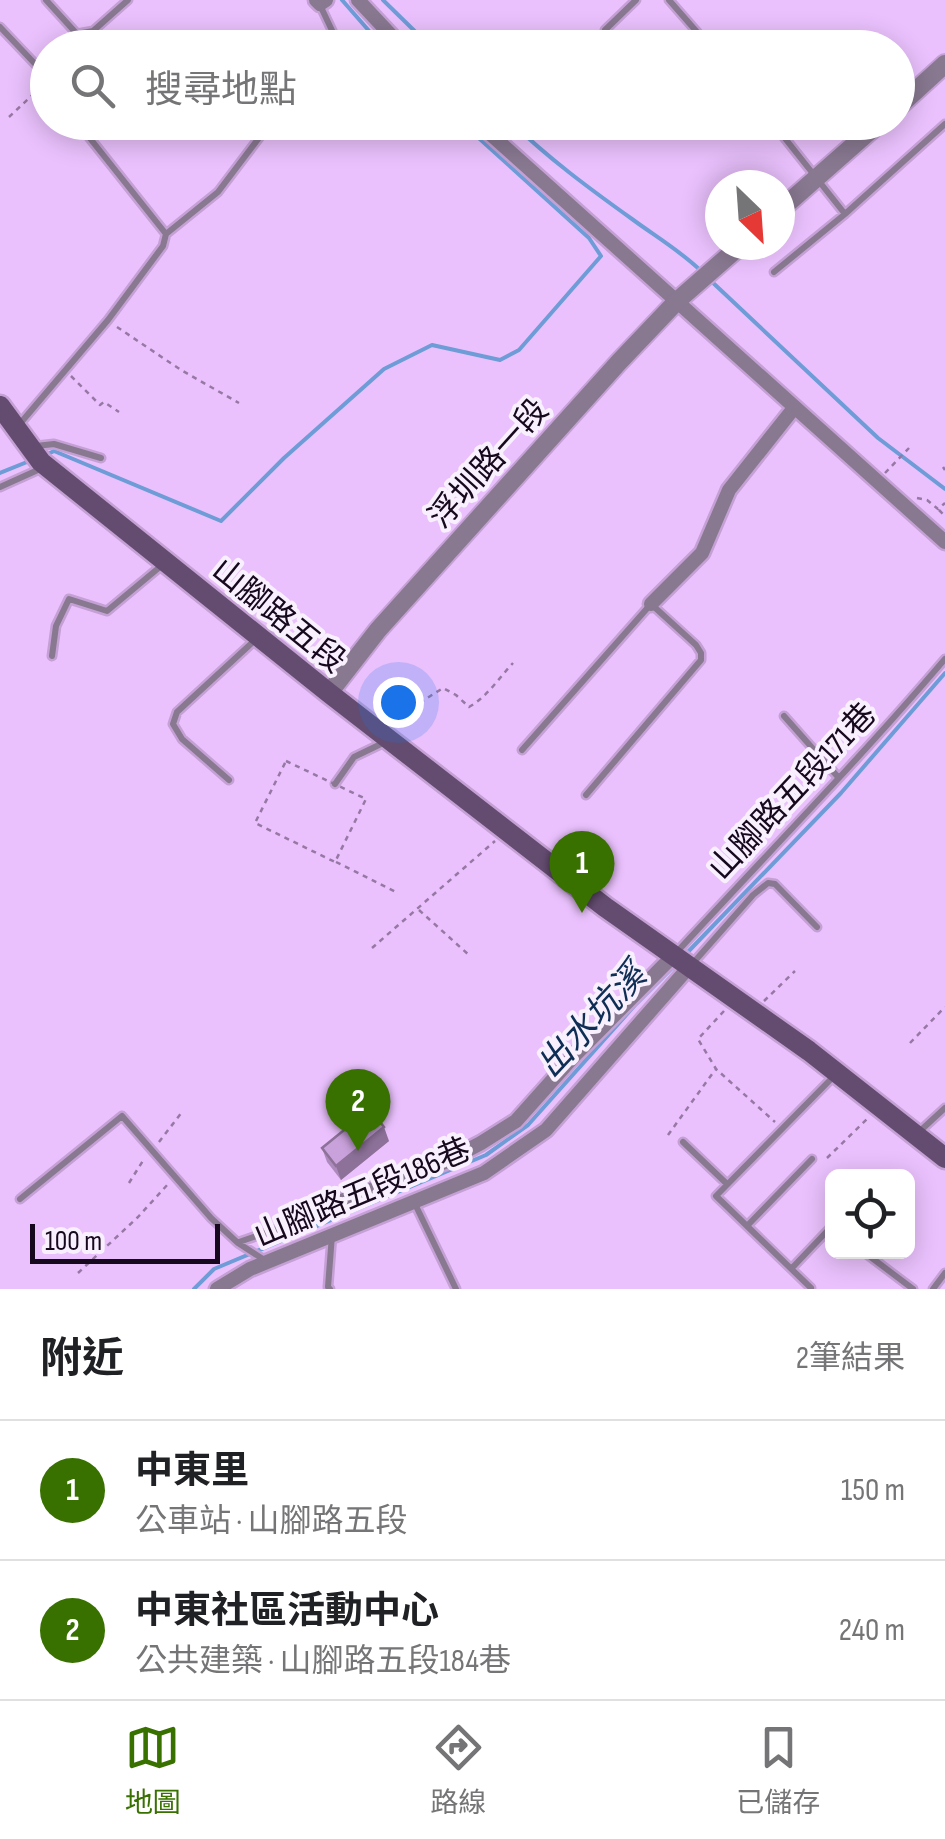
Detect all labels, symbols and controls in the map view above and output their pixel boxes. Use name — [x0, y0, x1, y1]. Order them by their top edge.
search box — [30, 30, 915, 140]
icon: search — [65, 58, 120, 113]
text: 搜尋地點 — [145, 68, 297, 113]
north arrow — [705, 170, 795, 260]
street label: 浮圳路一段 — [421, 391, 557, 537]
street label: 山腳路五段 — [204, 551, 353, 682]
your location — [373, 677, 424, 728]
street label: 山腳路五段171巷 — [701, 696, 885, 888]
pin: 1 — [550, 830, 614, 913]
water label: 出水坑溪 — [529, 952, 659, 1087]
pin: 2 — [326, 1068, 390, 1151]
street label: 山腳路五段186巷 — [249, 1130, 477, 1257]
map controls — [825, 1169, 915, 1259]
button: locate — [825, 1169, 915, 1259]
scale bar — [30, 1219, 220, 1264]
text: 100 m — [45, 1225, 102, 1258]
text: 附近 — [40, 1334, 124, 1385]
text: 2筆結果 — [796, 1339, 905, 1378]
text: 中東里 — [135, 1449, 249, 1494]
text: 1 — [66, 1471, 79, 1510]
text: 150 m — [841, 1471, 905, 1510]
text: 公車站 · 山腳路五段 — [135, 1502, 408, 1541]
text: 中東社區活動中心 — [135, 1589, 439, 1634]
text: 2 — [65, 1611, 80, 1650]
text: 240 m — [839, 1611, 905, 1650]
text: 公共建築 · 山腳路五段184巷 — [135, 1642, 511, 1681]
tab: 地圖 — [125, 1720, 181, 1820]
tab: 路線 — [430, 1720, 486, 1820]
tab: 已儲存 — [736, 1720, 820, 1820]

